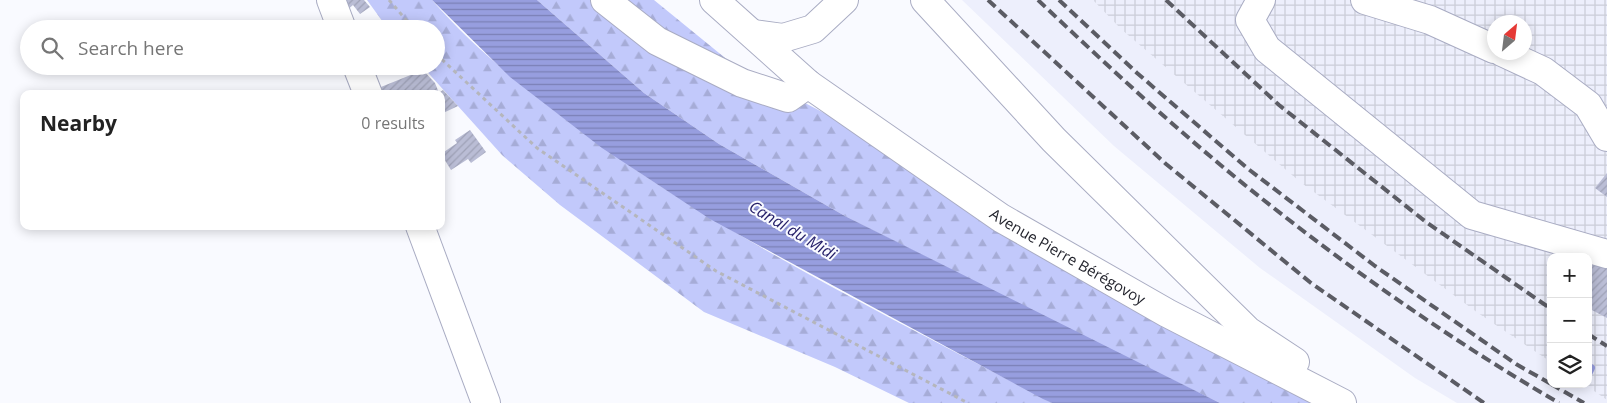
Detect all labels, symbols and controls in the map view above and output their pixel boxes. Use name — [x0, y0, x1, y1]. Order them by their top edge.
north arrow — [1487, 15, 1532, 60]
search box — [20, 20, 445, 75]
icon: search — [38, 34, 66, 62]
text: Search here — [78, 35, 184, 61]
text: Nearby — [40, 109, 117, 137]
text: 0 results — [361, 112, 425, 134]
water label: Canal du Midi — [745, 195, 842, 265]
street label: Avenue Pierre Bérégovoy — [986, 203, 1150, 309]
map controls — [1547, 253, 1592, 388]
button: + — [1547, 253, 1592, 298]
button: − — [1547, 298, 1592, 343]
button: layers — [1547, 343, 1592, 388]

